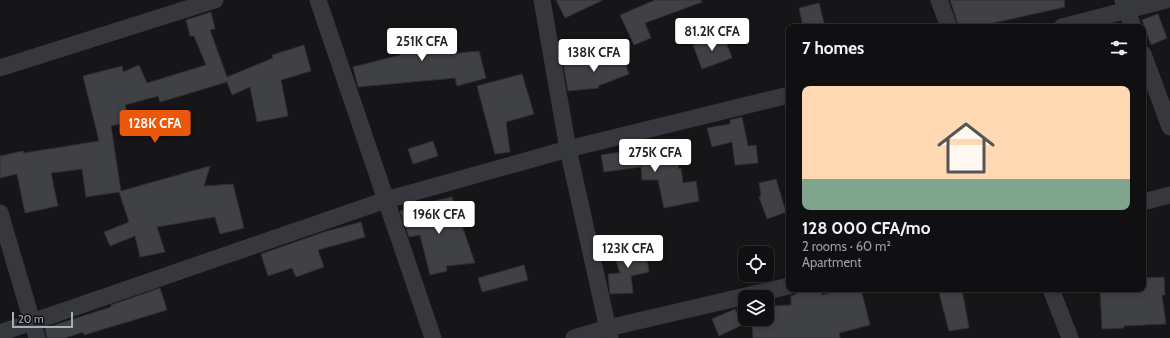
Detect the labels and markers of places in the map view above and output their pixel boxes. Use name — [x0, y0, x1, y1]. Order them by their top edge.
pin: 81.2K CFA — [666, 18, 758, 52]
pin: 251K CFA — [381, 28, 463, 62]
pin: 138K CFA — [553, 39, 635, 73]
pin: 128K CFA — [114, 110, 196, 144]
pin: 275K CFA — [614, 139, 696, 173]
pin: 196K CFA — [398, 201, 480, 235]
pin: 123K CFA — [587, 235, 669, 269]

